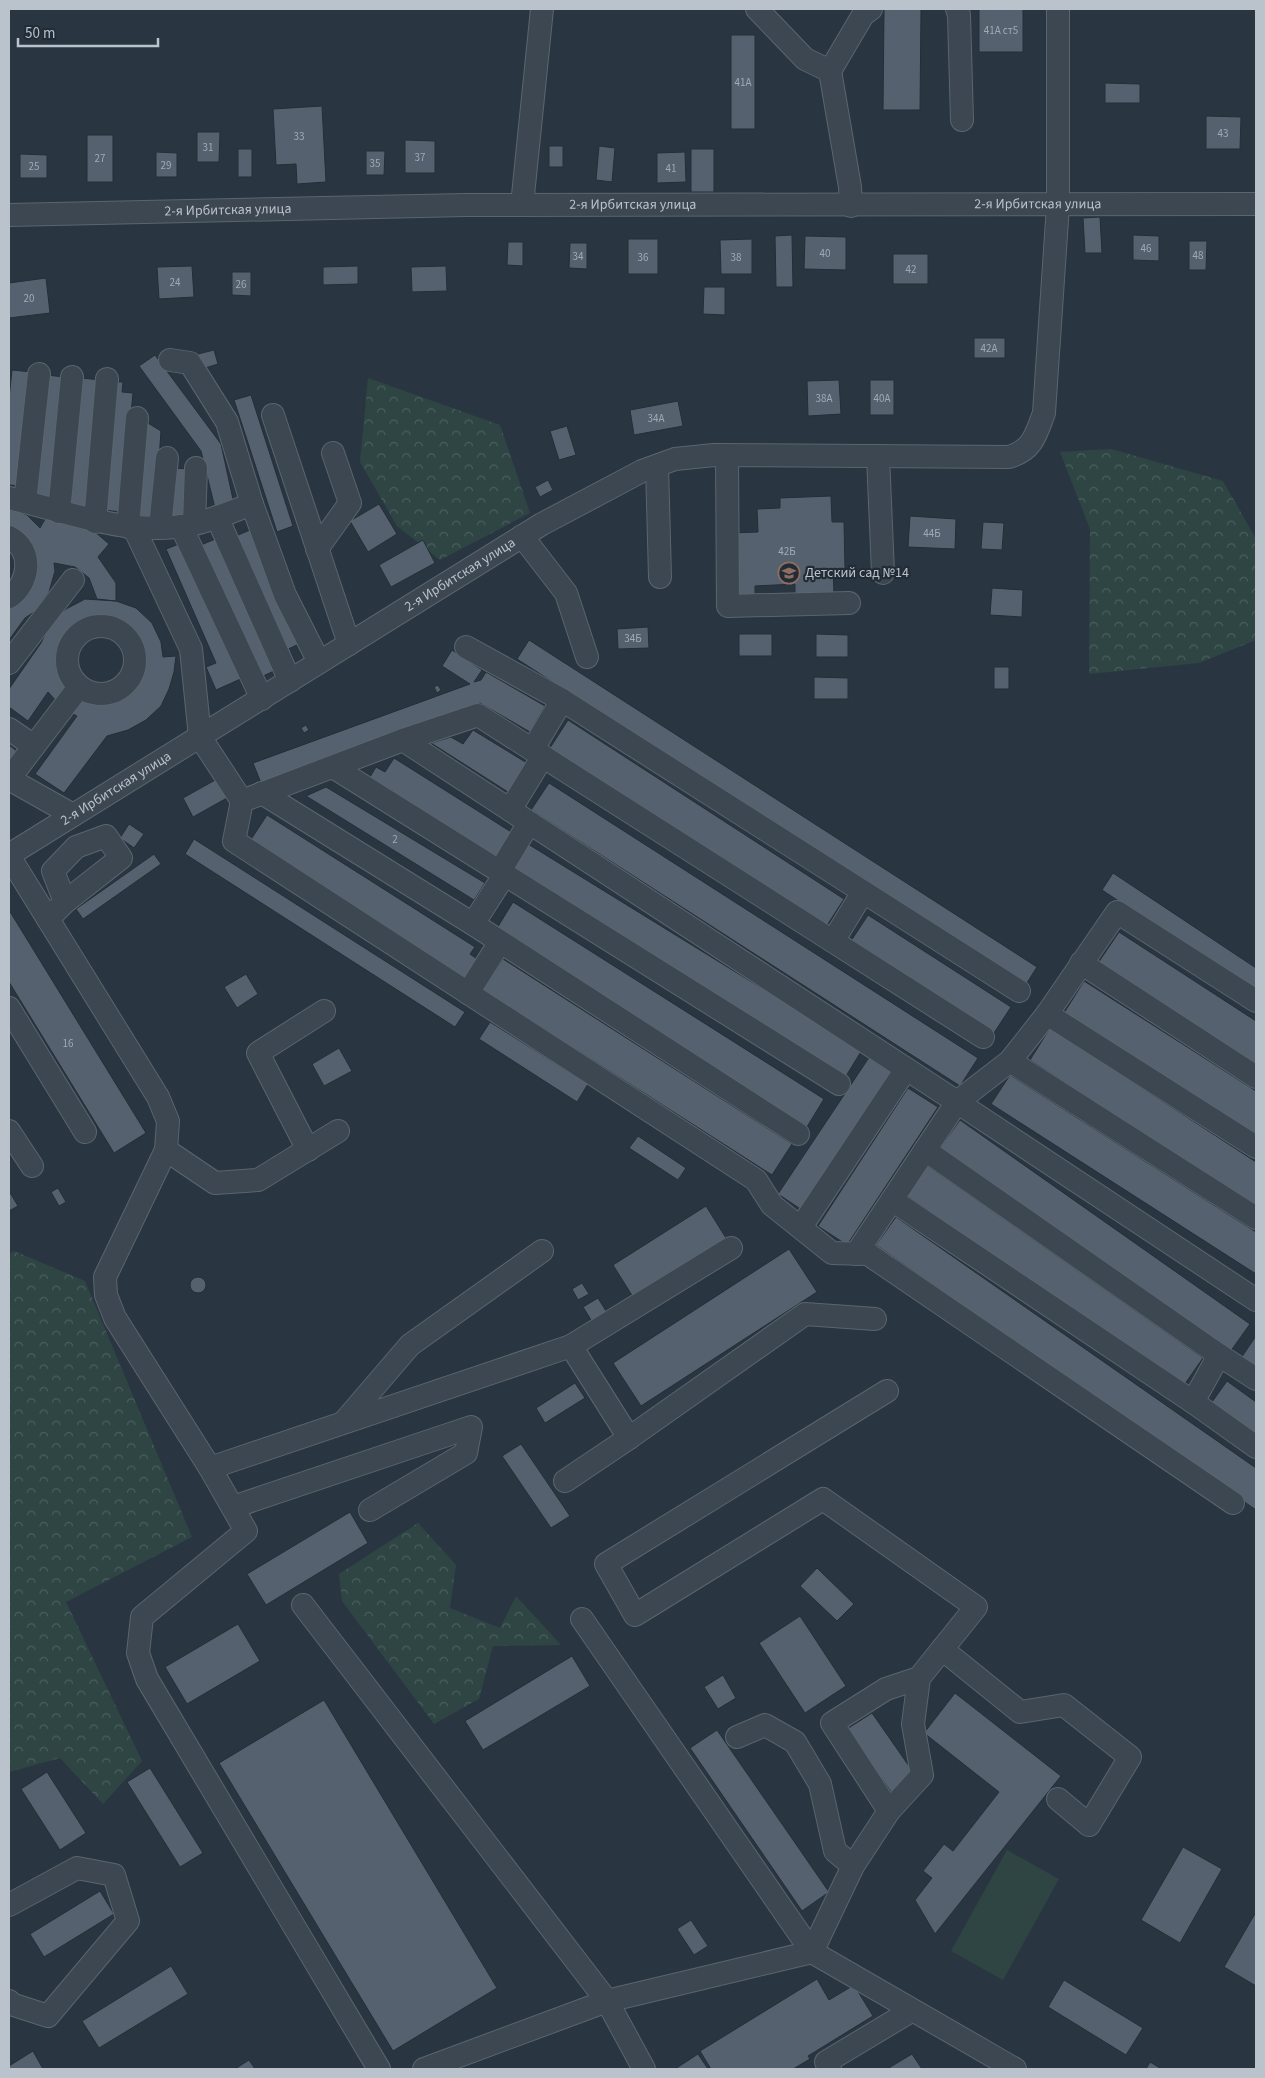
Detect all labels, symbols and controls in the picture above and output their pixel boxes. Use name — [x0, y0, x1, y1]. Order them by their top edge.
scale bar — [18, 15, 158, 47]
text: 50 m — [25, 23, 55, 44]
house number: 41А ст5 — [984, 23, 1018, 38]
house number: 41А — [735, 75, 751, 90]
house number: 43 — [1218, 126, 1228, 141]
house number: 33 — [294, 129, 304, 144]
house number: 31 — [203, 140, 213, 155]
house number: 37 — [415, 150, 425, 165]
house number: 27 — [95, 151, 105, 166]
house number: 35 — [370, 156, 380, 171]
house number: 29 — [161, 158, 171, 173]
house number: 25 — [29, 159, 39, 174]
house number: 41 — [666, 161, 676, 176]
street label: 2-я Ирбитская улица — [974, 194, 1101, 214]
street label: 2-я Ирбитская улица — [569, 195, 696, 215]
street label: 2-я Ирбитская улица — [164, 199, 292, 222]
house number: 46 — [1141, 241, 1152, 256]
house number: 40 — [820, 246, 830, 261]
house number: 48 — [1193, 248, 1204, 263]
house number: 34 — [573, 249, 584, 264]
house number: 36 — [638, 250, 649, 265]
house number: 38 — [731, 250, 742, 265]
house number: 42 — [906, 262, 916, 277]
house number: 24 — [170, 275, 181, 290]
house number: 26 — [236, 277, 247, 292]
house number: 20 — [24, 291, 34, 306]
house number: 42А — [981, 341, 997, 356]
house number: 38А — [816, 391, 832, 406]
house number: 40А — [874, 391, 890, 406]
house number: 34А — [648, 411, 664, 426]
house number: 44Б — [923, 526, 941, 541]
street label: 2-я Ирбитская улица — [401, 533, 519, 617]
house number: 42Б — [778, 544, 796, 559]
school or university icon: Детский сад №14 — [777, 561, 801, 585]
place label: Детский сад №14 — [805, 563, 909, 583]
house number: 34Б — [624, 631, 642, 646]
street label: 2-я Ирбитская улица — [57, 747, 175, 831]
house number: 2 — [392, 832, 398, 847]
house number: 16 — [63, 1036, 74, 1051]

